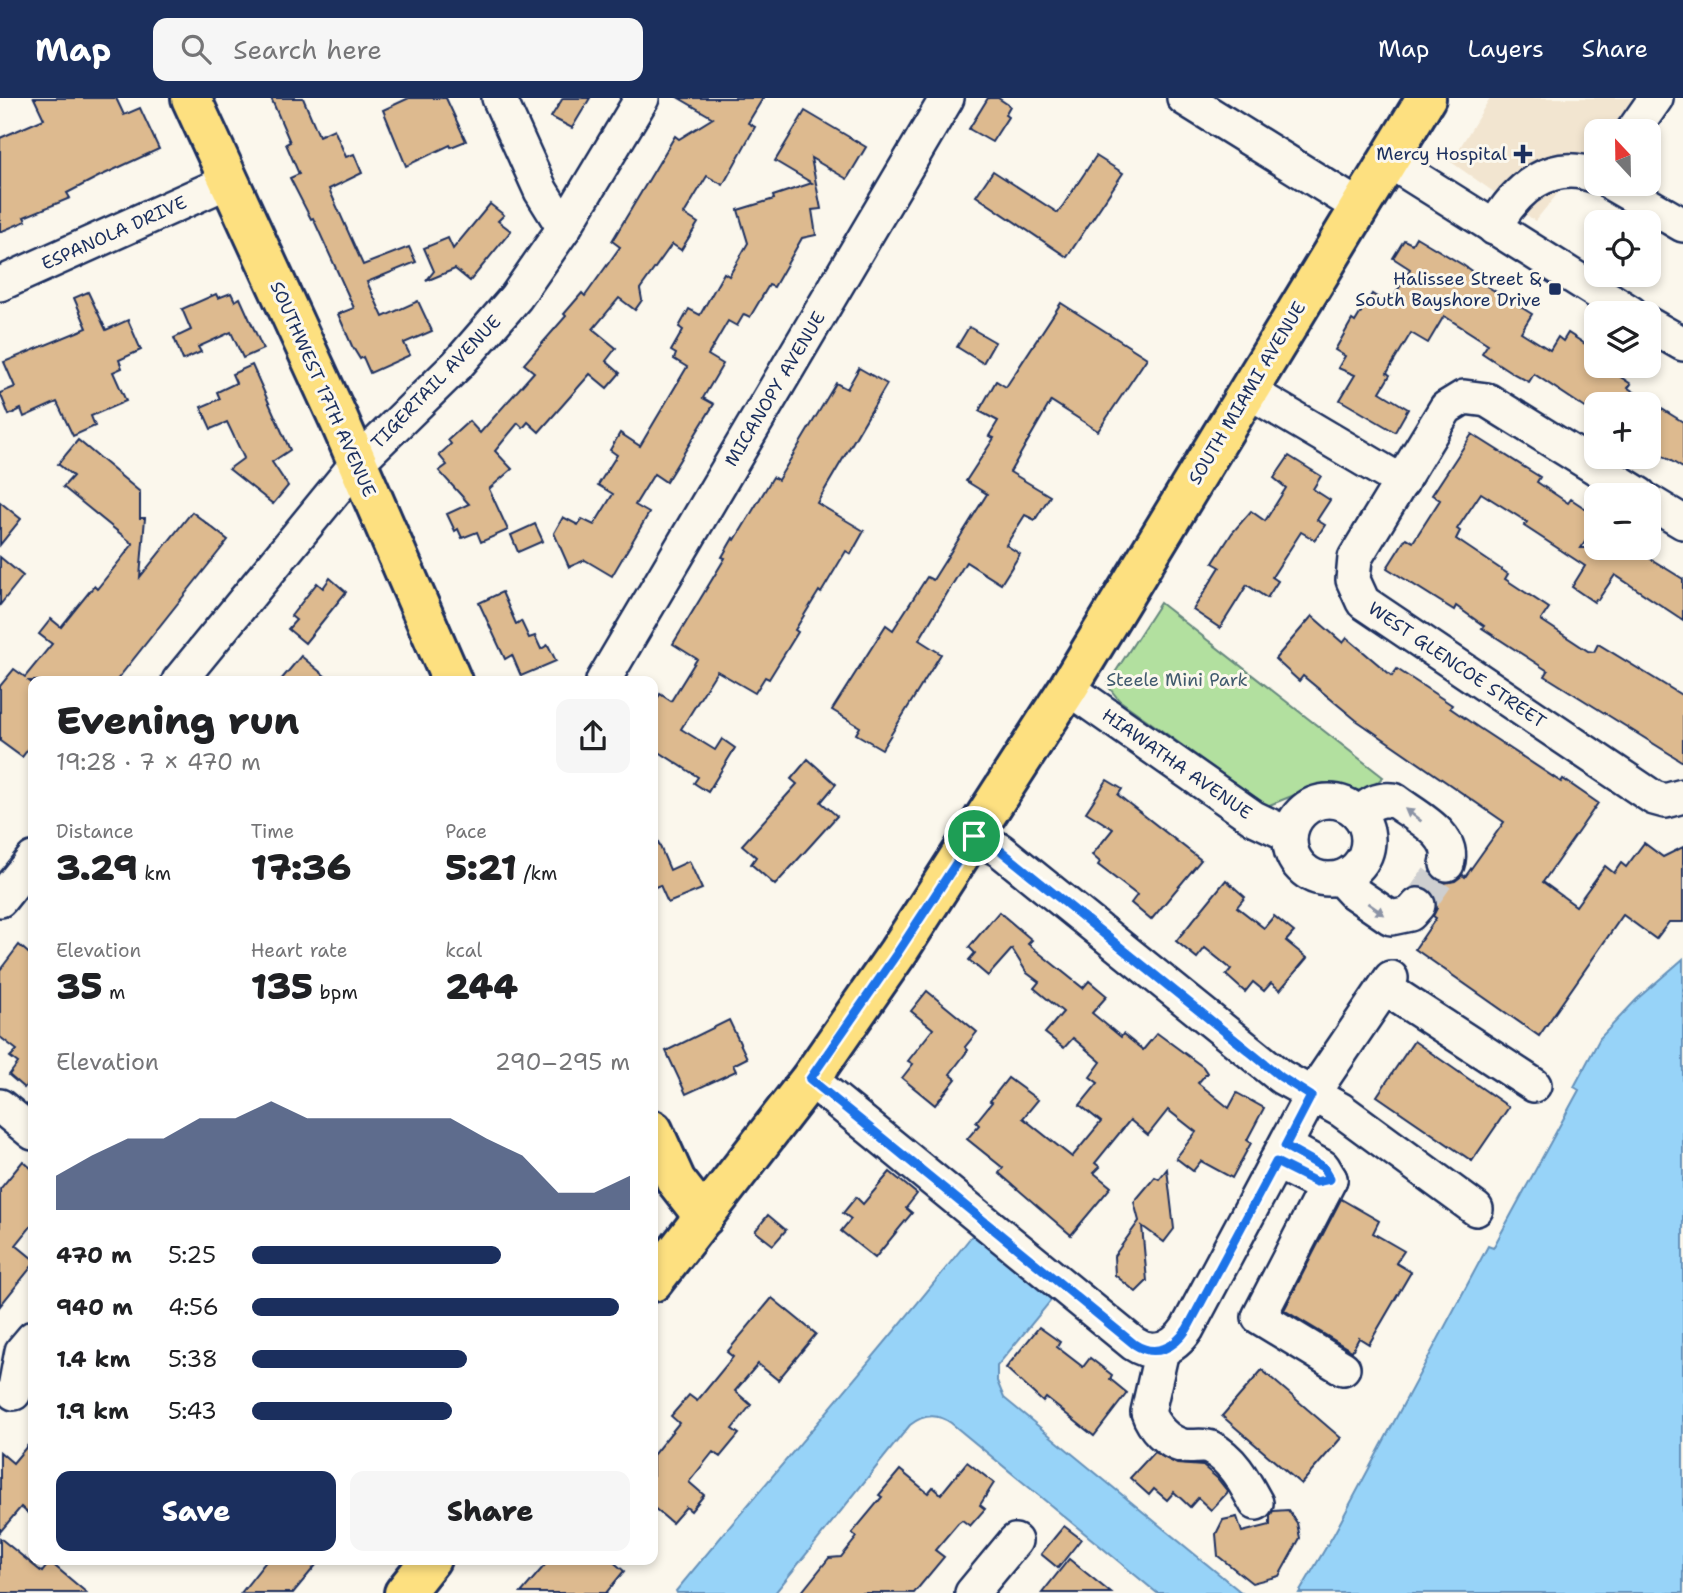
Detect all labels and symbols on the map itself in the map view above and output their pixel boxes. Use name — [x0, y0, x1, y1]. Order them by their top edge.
north arrow — [1584, 119, 1661, 196]
place label: Mercy Hospital — [1376, 142, 1508, 166]
marker: Mercy Hospital — [1513, 144, 1533, 164]
street label: ESPANOLA DRIVE — [38, 190, 190, 276]
place label: Halissee Street & South Bayshore Drive — [1355, 267, 1542, 312]
street label: SOUTHWEST 17TH AVENUE — [264, 277, 382, 501]
marker: Halissee Street & South Bayshore Drive — [1547, 281, 1563, 297]
street label: SOUTH MIAMI AVENUE — [1183, 297, 1311, 489]
street label: MICANOPY AVENUE — [719, 307, 831, 471]
street label: TIGERTAIL AVENUE — [366, 310, 506, 454]
street label: WEST GLENCOE STREET — [1363, 596, 1551, 734]
park label: Steele Mini Park — [1106, 668, 1248, 692]
street label: HIAWATHA AVENUE — [1097, 703, 1257, 825]
pin — [944, 806, 1004, 866]
one-way arrow — [1405, 808, 1423, 823]
one-way arrow — [1367, 902, 1385, 916]

